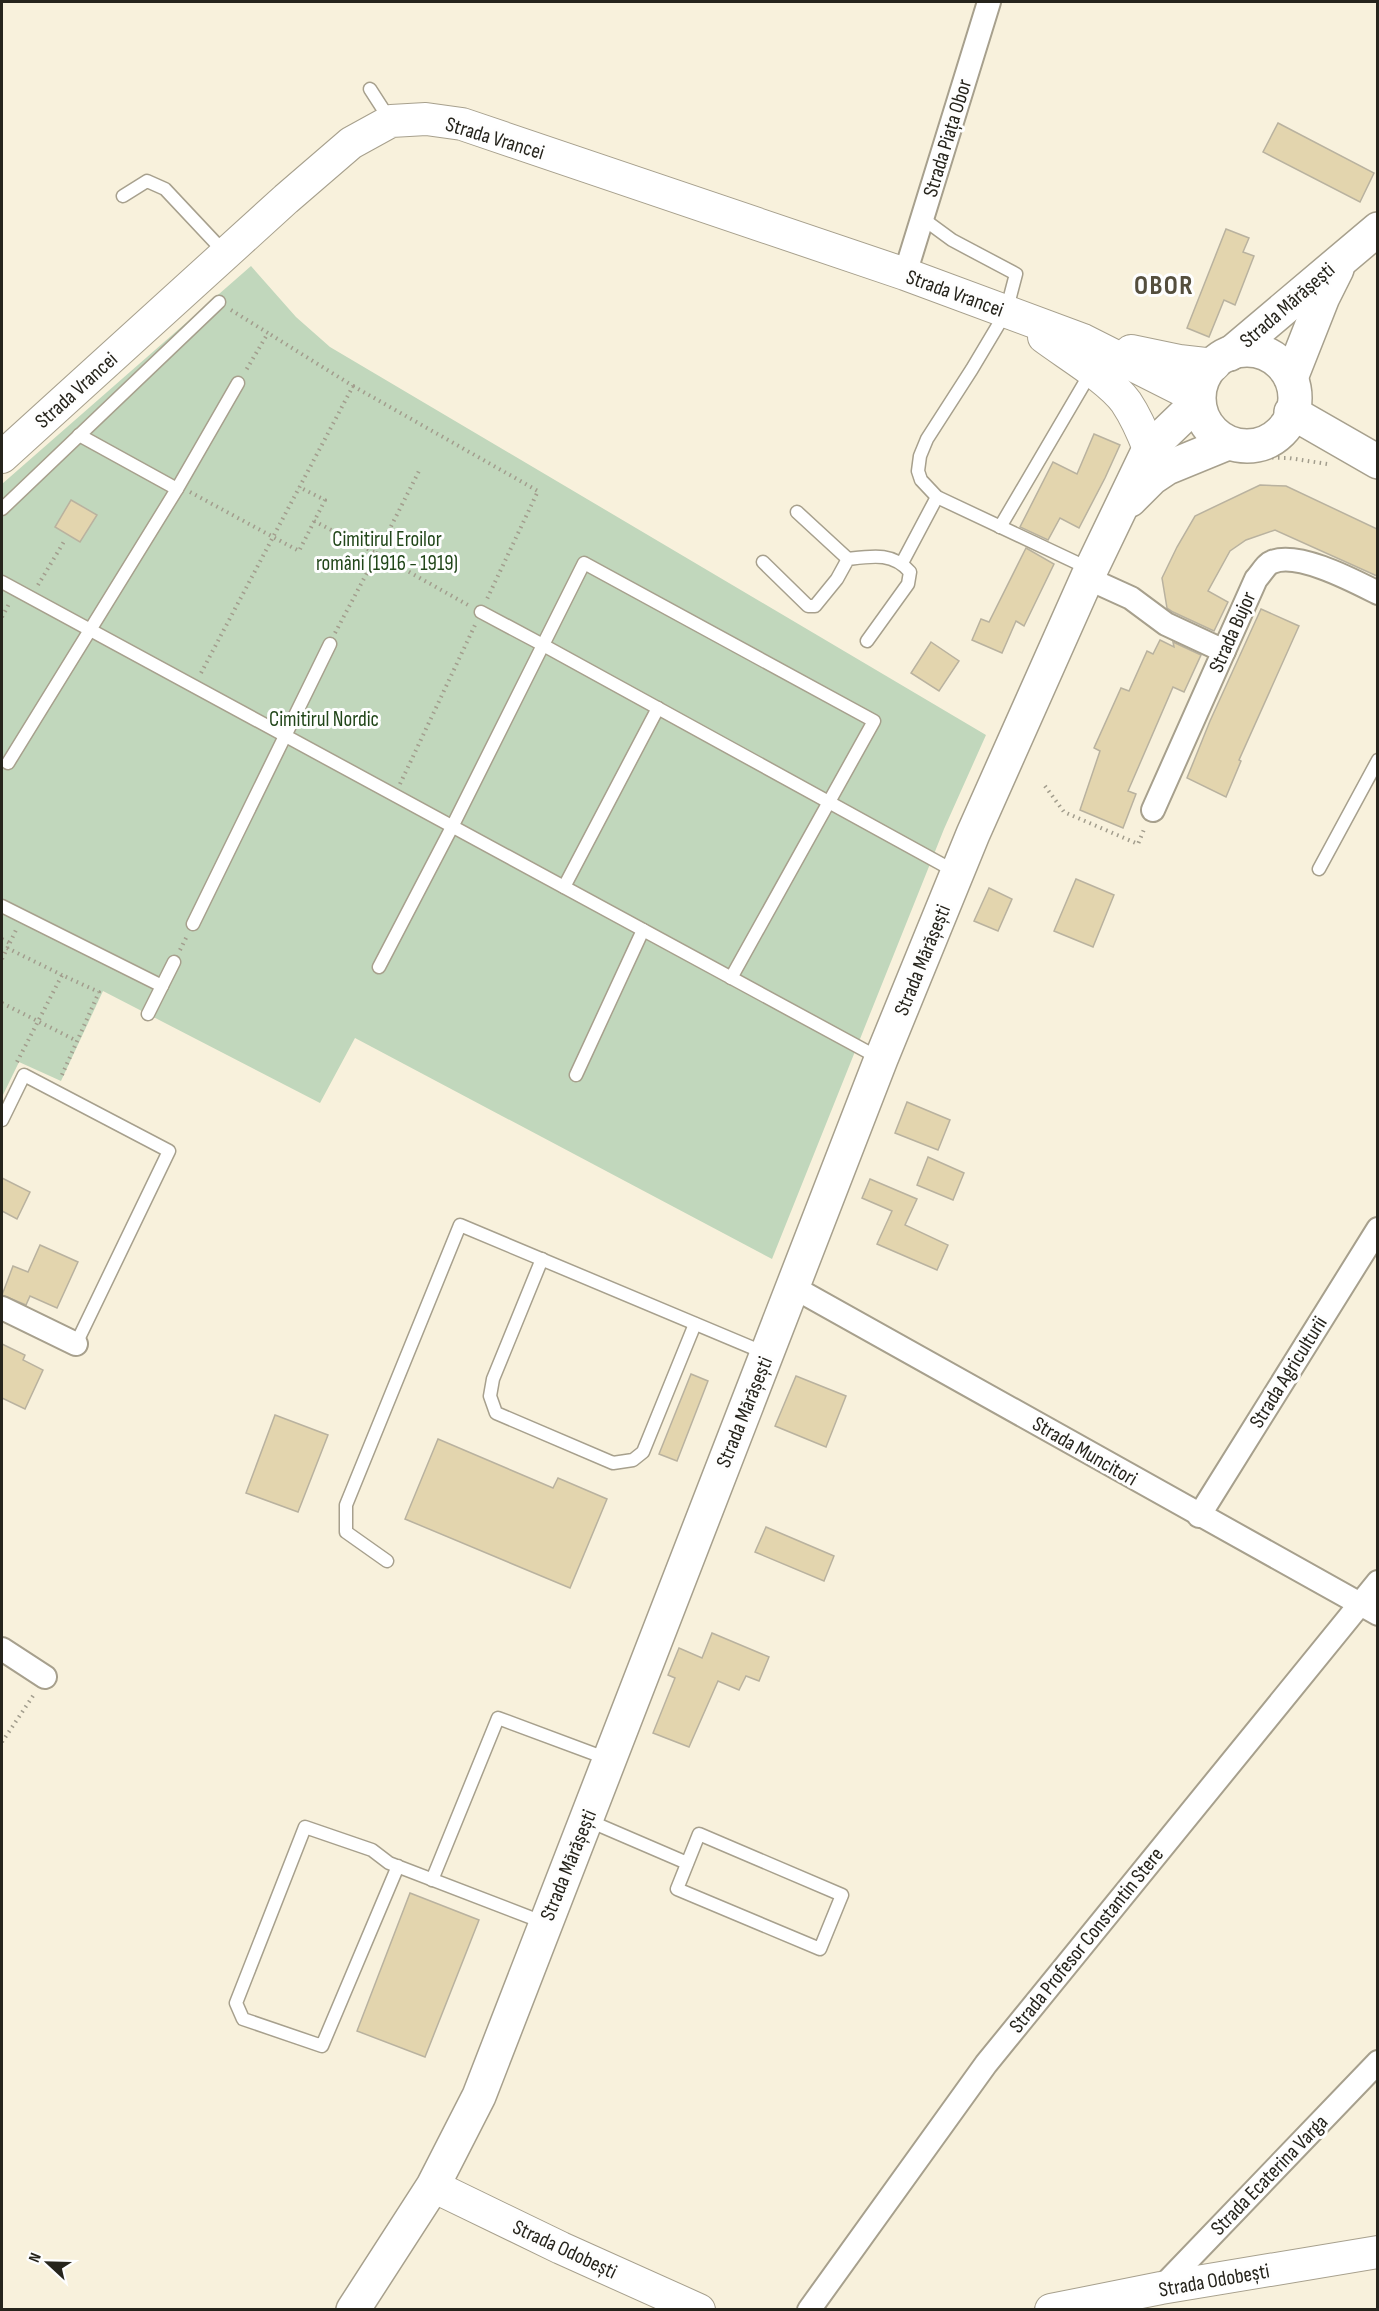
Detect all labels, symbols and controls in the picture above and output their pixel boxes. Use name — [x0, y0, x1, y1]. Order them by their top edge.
street label: Strada Piața Obor — [918, 76, 977, 200]
street label: Strada Vrancei — [442, 112, 547, 165]
street label: Strada Mărășești — [1235, 257, 1340, 353]
street label: Strada Vrancei — [903, 264, 1007, 323]
district label: OBOR — [1134, 270, 1194, 302]
street label: Strada Vrancei — [30, 347, 123, 434]
park label: Cimitirul Eroilor români (1916 - 1919) — [316, 527, 458, 576]
street label: Strada Bujor — [1204, 588, 1261, 677]
park label: Cimitirul Nordic — [269, 707, 379, 732]
street label: Strada Mărășești — [889, 901, 956, 1019]
street label: Strada Agriculturii — [1244, 1312, 1333, 1433]
street label: Strada Mărășești — [711, 1353, 778, 1471]
street label: Strada Muncitori — [1028, 1411, 1142, 1491]
street label: Strada Mărășești — [535, 1806, 602, 1924]
street label: Strada Profesor Constantin Stere — [1004, 1843, 1169, 2038]
street label: Strada Ecaterina Varga — [1206, 2110, 1333, 2241]
street label: Strada Odobești — [509, 2214, 621, 2284]
north arrow — [18, 2233, 78, 2293]
text: N — [25, 2250, 46, 2265]
street label: Strada Odobești — [1157, 2258, 1271, 2303]

